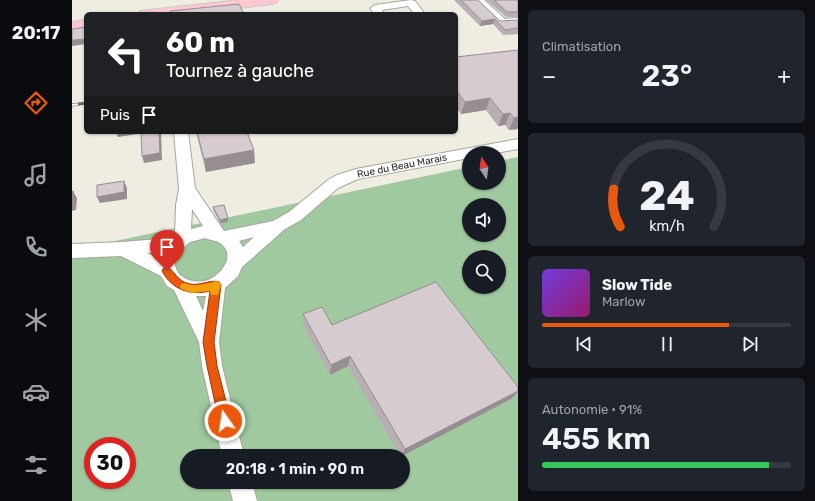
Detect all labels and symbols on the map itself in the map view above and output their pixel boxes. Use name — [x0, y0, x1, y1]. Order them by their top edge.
north arrow — [462, 146, 506, 190]
street label: Rue du Beau Marais — [356, 151, 448, 181]
pin — [150, 230, 184, 271]
position arrow — [204, 400, 246, 442]
speed limit sign: 30 — [84, 437, 136, 489]

